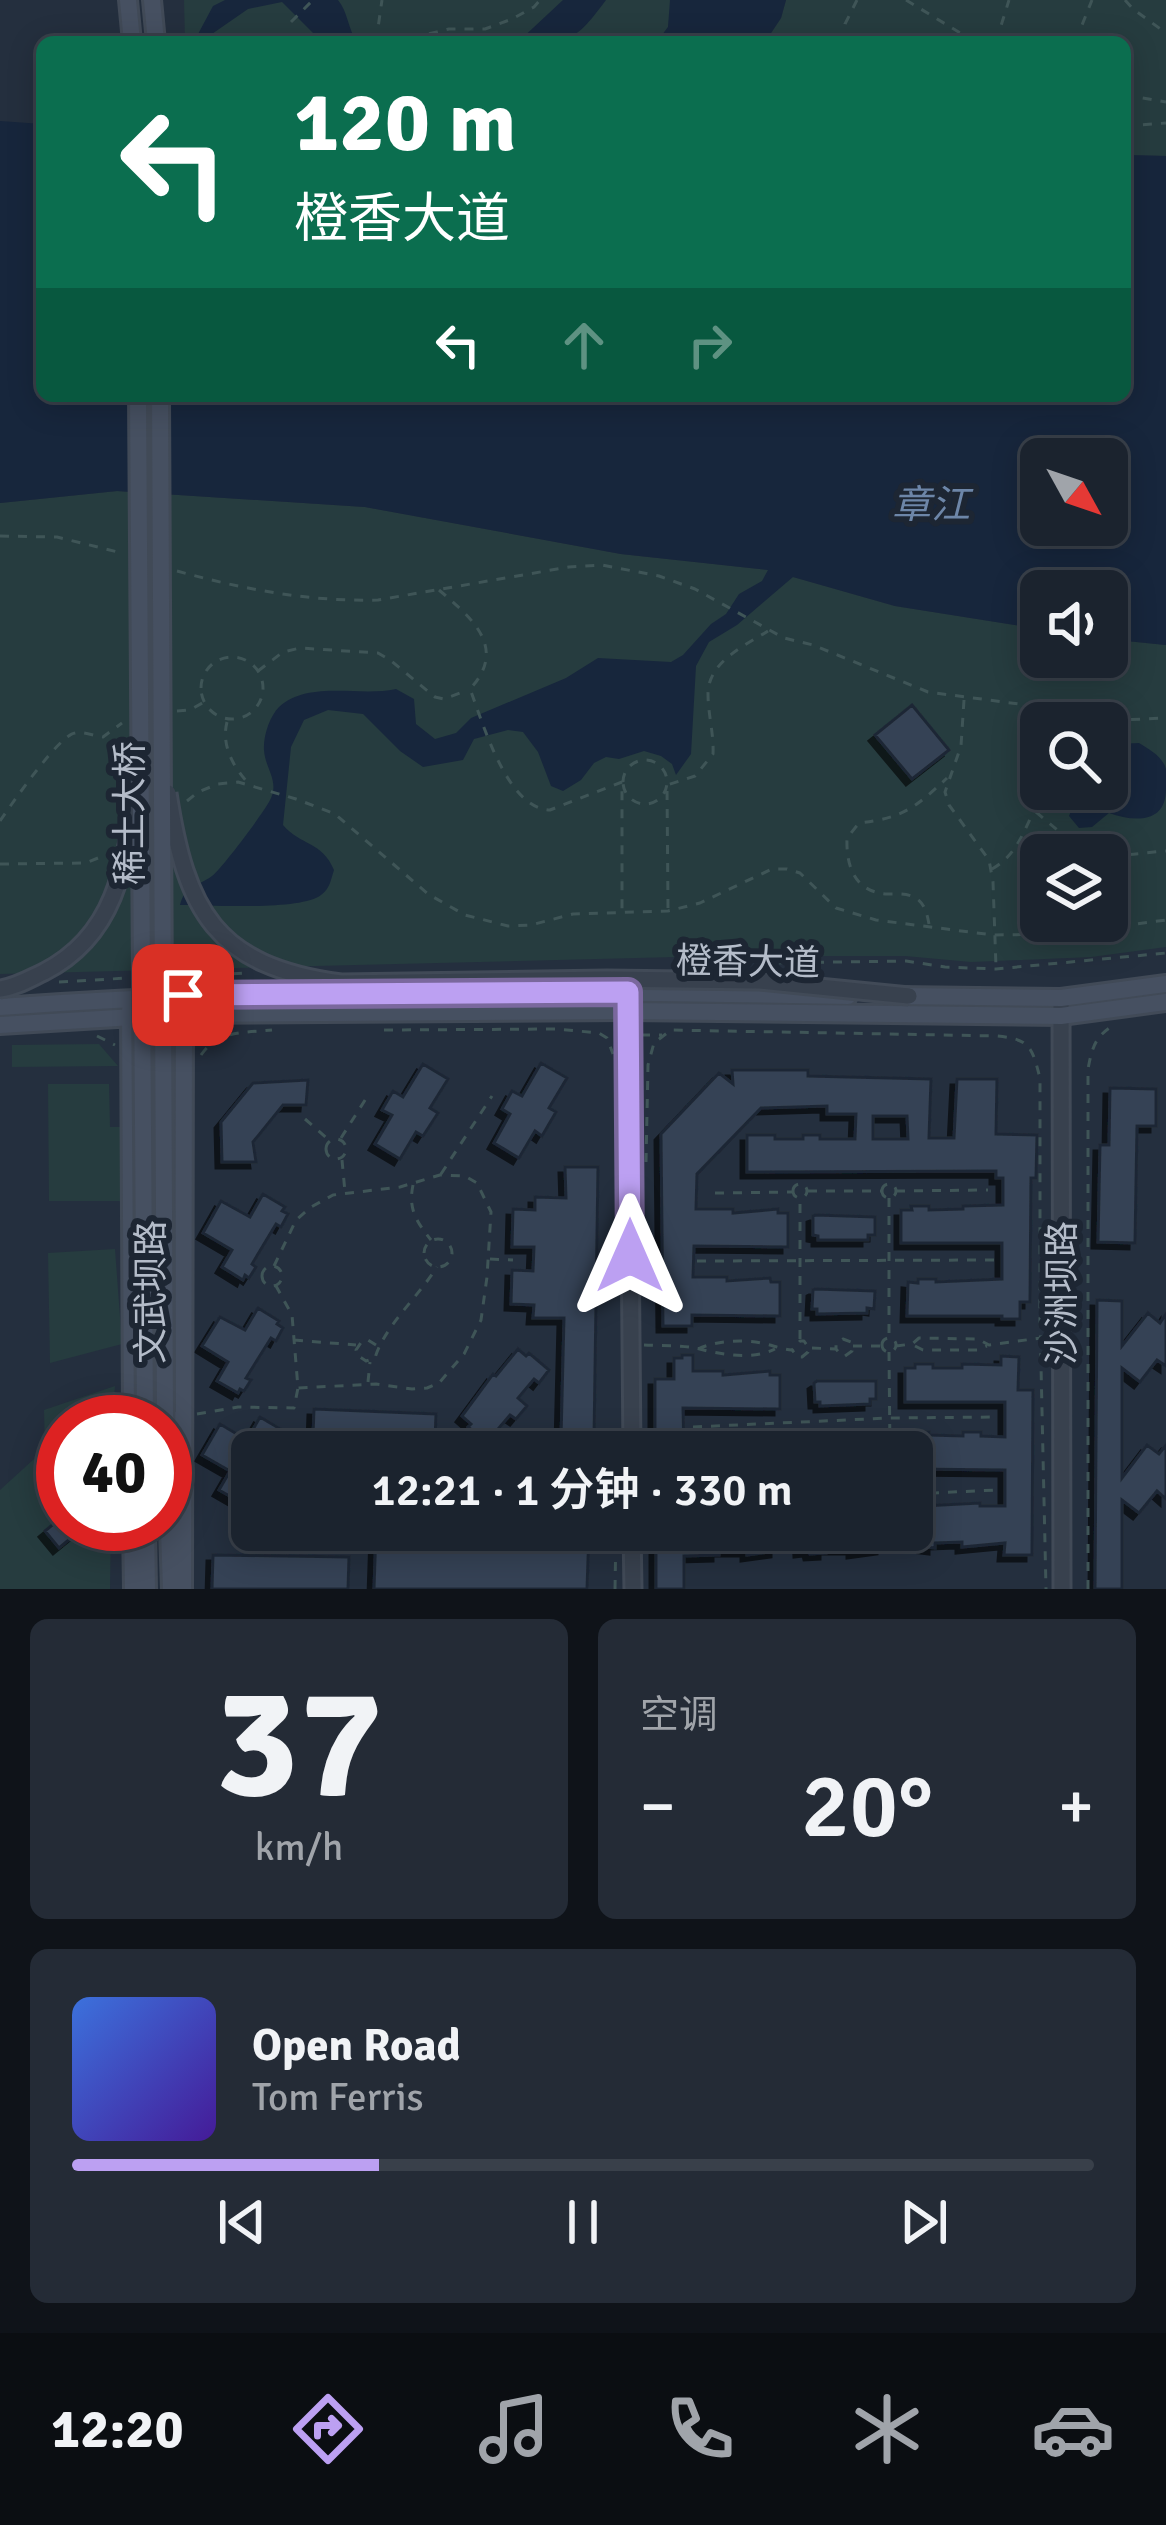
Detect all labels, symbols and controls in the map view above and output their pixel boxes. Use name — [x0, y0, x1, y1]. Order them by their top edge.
text: 120 m — [294, 71, 516, 175]
icon: left — [96, 84, 252, 240]
text: 橙香大道 — [294, 186, 510, 253]
icon: left — [425, 312, 491, 378]
icon: ahead — [551, 312, 617, 378]
icon: right — [677, 312, 743, 378]
north arrow — [1020, 438, 1128, 546]
map controls — [1020, 438, 1128, 942]
water label: 章江 — [892, 481, 974, 529]
button: sound — [1020, 570, 1128, 678]
button: search — [1020, 702, 1128, 810]
street label: 稀土大桥 — [108, 741, 153, 885]
button: layers — [1020, 834, 1128, 942]
street label: 橙香大道 — [676, 939, 820, 986]
pin — [132, 944, 234, 1046]
icon: arrive — [150, 962, 216, 1028]
position arrow — [567, 1193, 693, 1319]
street label: 文武坝路 — [129, 1220, 174, 1364]
street label: 沙洲坝路 — [1040, 1221, 1085, 1365]
speed limit sign: 40 — [36, 1395, 192, 1551]
text: 12:21 · 1 分钟 · 330 m — [371, 1463, 793, 1518]
text: 37 — [215, 1648, 383, 1841]
text: 空调 — [640, 1691, 718, 1739]
text: 20° — [801, 1751, 933, 1862]
text: − — [640, 1766, 676, 1847]
text: + — [1058, 1766, 1094, 1847]
text: km/h — [255, 1823, 343, 1871]
text: Open Road — [252, 2018, 461, 2073]
text: Tom Ferris — [252, 2073, 424, 2121]
icon: previous — [209, 2189, 275, 2255]
icon: pause — [550, 2189, 616, 2255]
icon: next — [891, 2189, 957, 2255]
icon: directions — [286, 2387, 370, 2471]
icon: music — [472, 2387, 556, 2471]
icon: phone — [658, 2387, 742, 2471]
icon: climate — [845, 2387, 929, 2471]
icon: car — [1031, 2387, 1115, 2471]
text: 12:20 — [51, 2396, 184, 2463]

